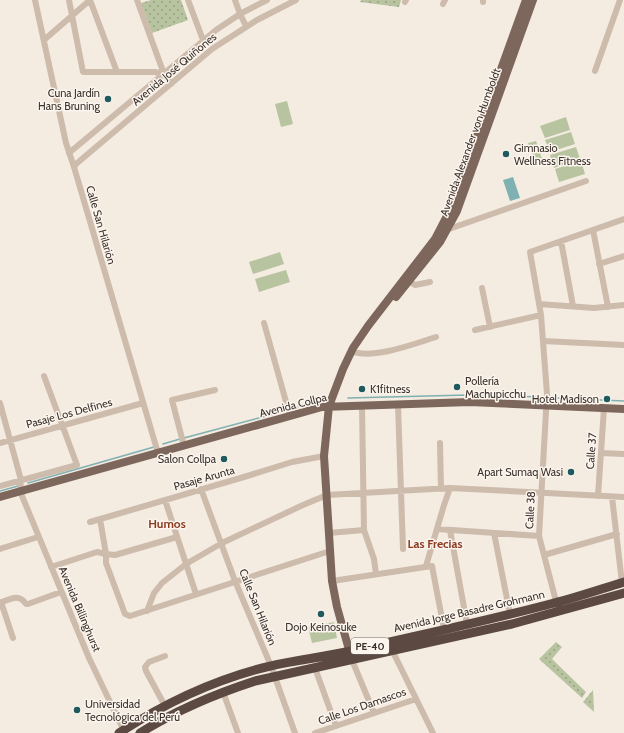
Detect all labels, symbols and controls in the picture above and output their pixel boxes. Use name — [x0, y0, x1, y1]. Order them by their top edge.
street label: Avenida José Quiñones — [129, 29, 219, 108]
street label: Avenida Alexander von Humboldt — [437, 66, 503, 218]
place label: Cuna Jardín Hans Bruning — [38, 86, 101, 113]
marker: Cuna Jardín Hans Bruning — [103, 94, 113, 104]
place label: Gimnasio Wellness Fitness — [514, 141, 591, 168]
marker: Gimnasio Wellness Fitness — [501, 149, 511, 159]
street label: Calle San Hilarión — [83, 184, 119, 266]
place label: Pollería Machupicchu — [465, 374, 526, 401]
place label: K1fitness — [370, 382, 411, 396]
marker: Pollería Machupicchu — [452, 382, 462, 392]
marker: K1fitness — [357, 384, 367, 394]
street label: Avenida Collpa — [258, 390, 329, 420]
place label: Hotel Madison — [532, 392, 599, 406]
marker: Hotel Madison — [602, 394, 612, 404]
street label: Pasaje Los Delfines — [24, 395, 114, 431]
street label: Calle 37 — [583, 432, 599, 470]
place label: Salon Collpa — [158, 452, 217, 466]
marker: Salon Collpa — [219, 454, 229, 464]
street label: Pasaje Arunta — [172, 462, 237, 493]
place label: Apart Sumaq Wasi — [477, 465, 563, 479]
marker: Apart Sumaq Wasi — [566, 467, 576, 477]
street label: Calle 38 — [522, 491, 538, 529]
district label: Humos — [148, 516, 186, 531]
district label: Las Frecias — [407, 536, 463, 551]
street label: Avenida Billinghurst — [56, 564, 104, 654]
street label: Calle San Hilarión — [236, 567, 280, 647]
street label: Avenida Jorge Basadre Grohmann — [392, 587, 546, 635]
marker: Dojo Keinosuke — [316, 609, 326, 619]
place label: Dojo Keinosuke — [285, 620, 357, 634]
road number: PE-40 — [351, 638, 389, 654]
street label: Calle Los Damascos — [316, 684, 408, 728]
place label: Universidad Tecnológica del Perú — [85, 697, 180, 724]
marker: Universidad Tecnológica del Perú — [72, 705, 82, 715]

